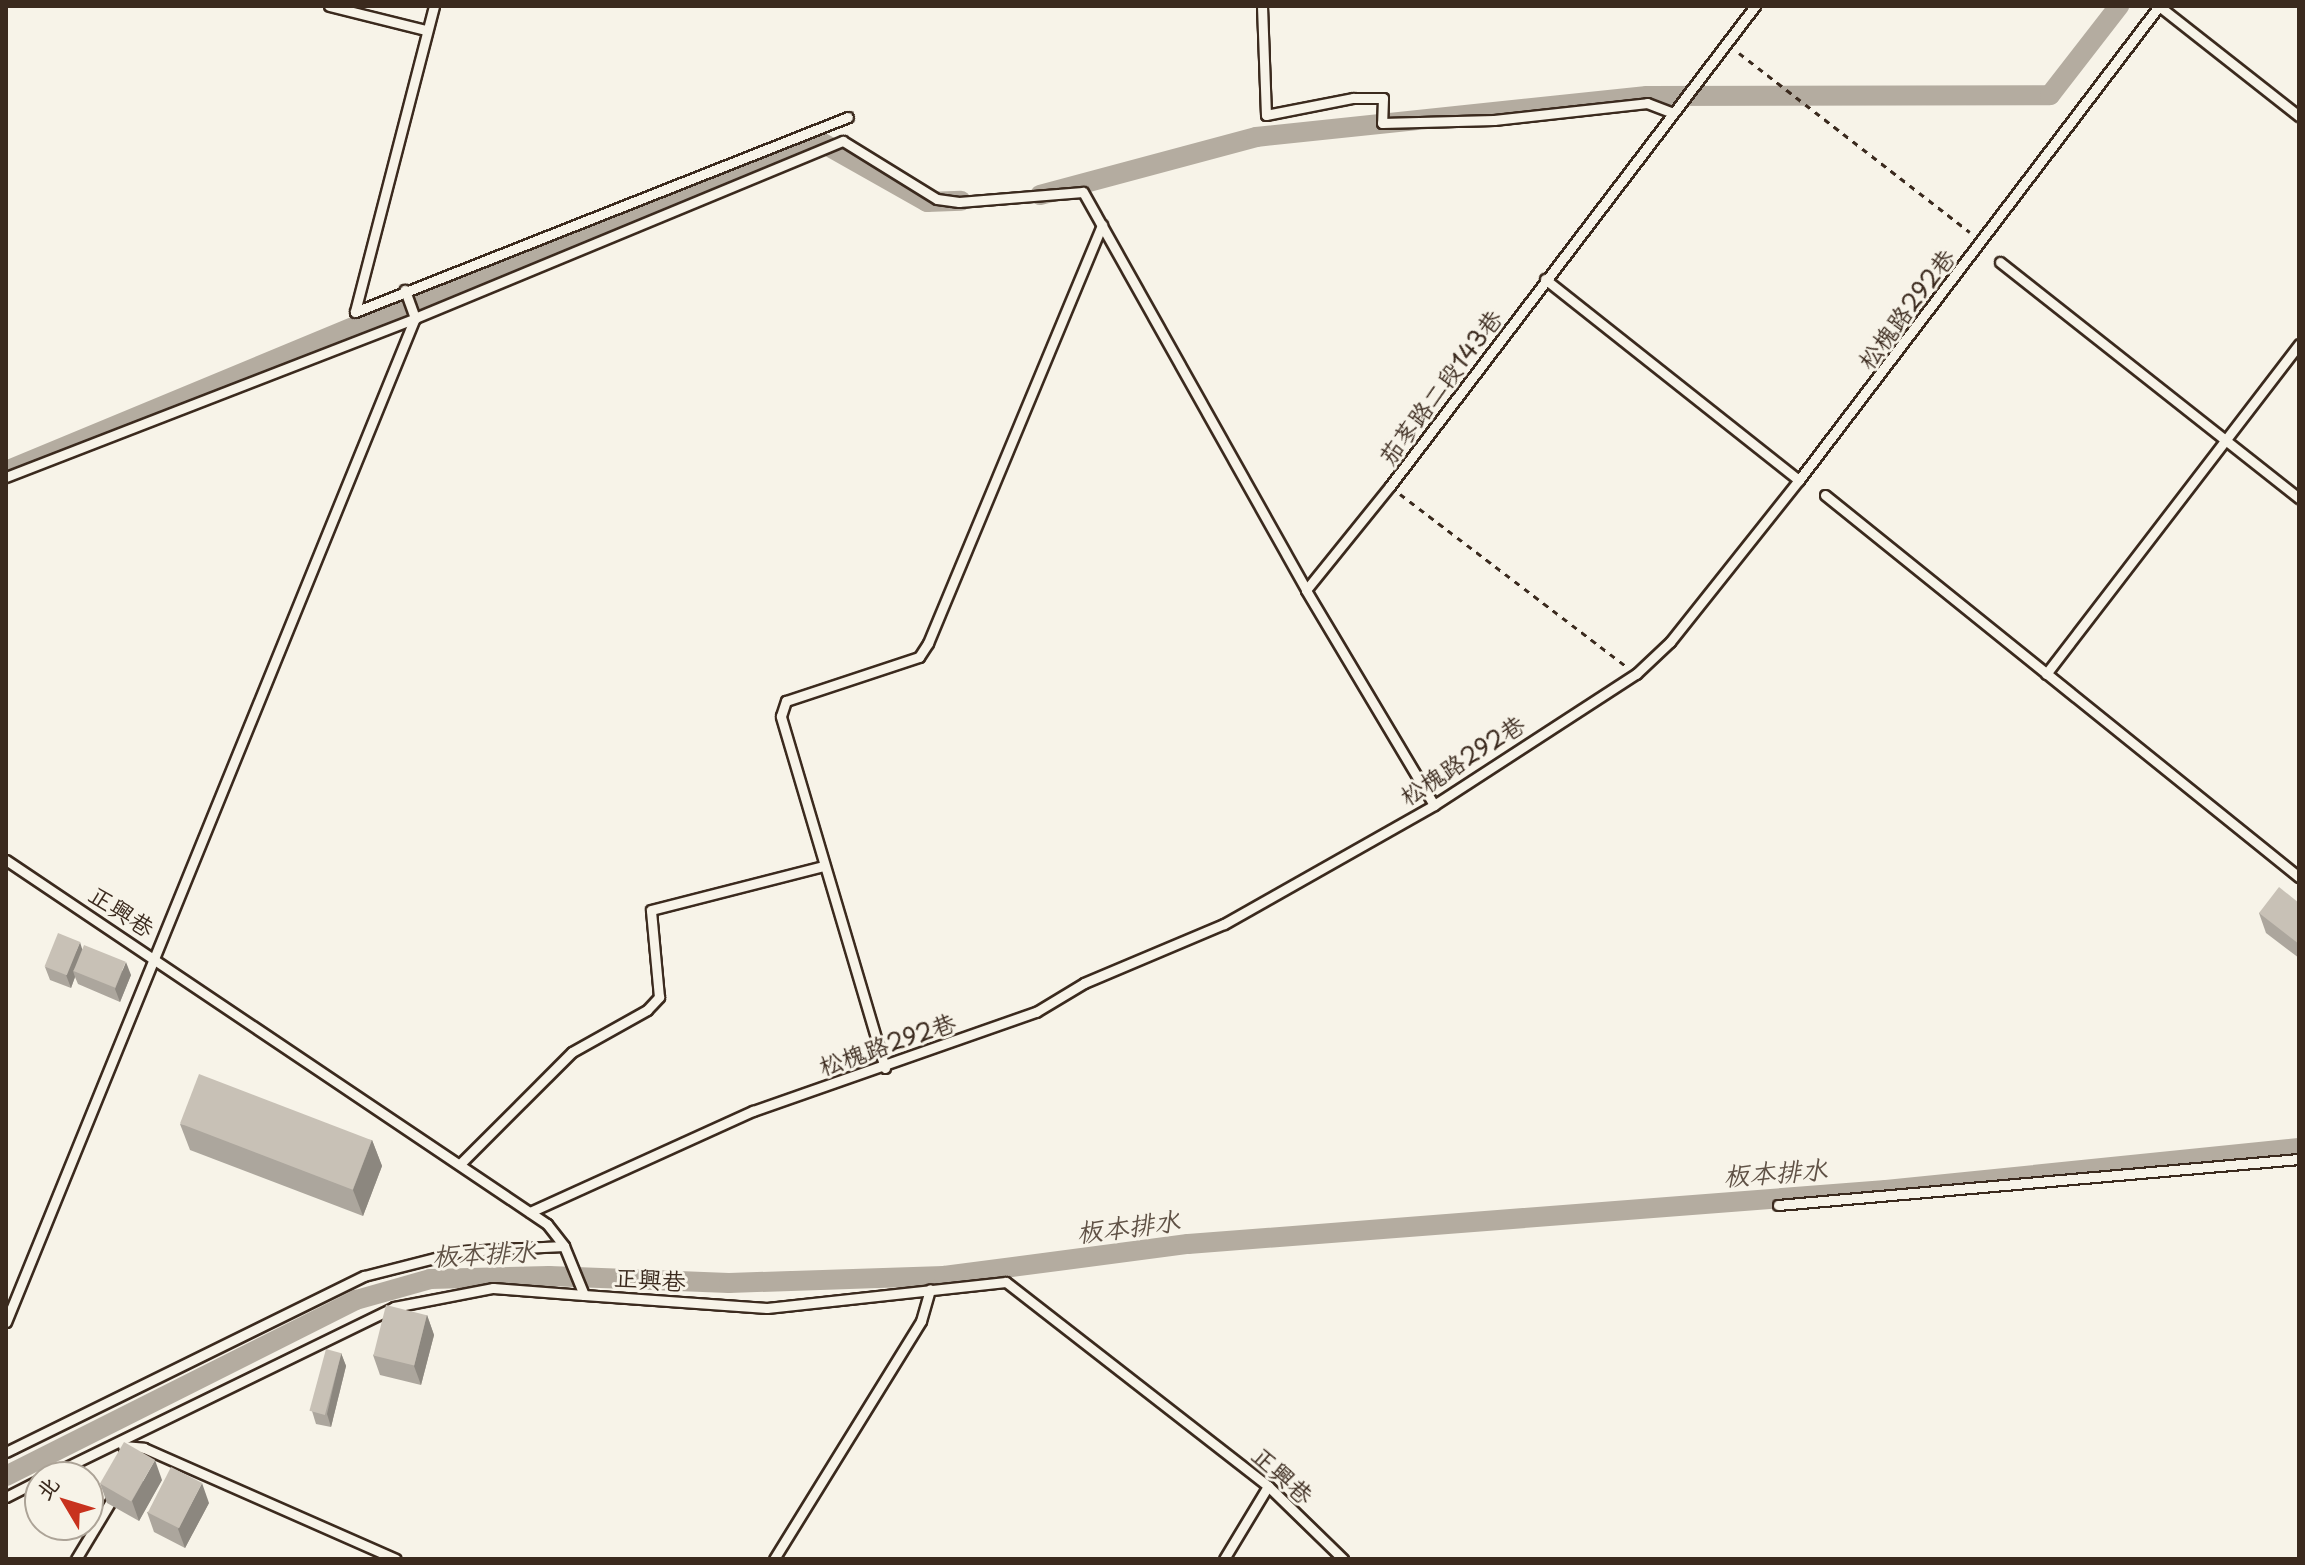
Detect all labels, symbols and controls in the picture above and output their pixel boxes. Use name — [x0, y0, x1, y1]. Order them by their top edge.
street label: 松槐路292巷 — [1852, 243, 1960, 375]
street label: 茄苳路二段143巷 — [1372, 304, 1508, 470]
street label: 松槐路292巷 — [1394, 709, 1530, 811]
street label: 正興巷 — [84, 879, 160, 943]
street label: 松槐路292巷 — [815, 1007, 959, 1081]
water label: 板本排水 — [1722, 1153, 1828, 1191]
water label: 板本排水 — [1074, 1204, 1182, 1248]
water label: 板本排水 — [431, 1235, 537, 1271]
street label: 正興巷 — [613, 1262, 687, 1296]
street label: 正興巷 — [1247, 1440, 1319, 1510]
north arrow — [24, 1461, 104, 1541]
text: 北 — [26, 1468, 66, 1506]

